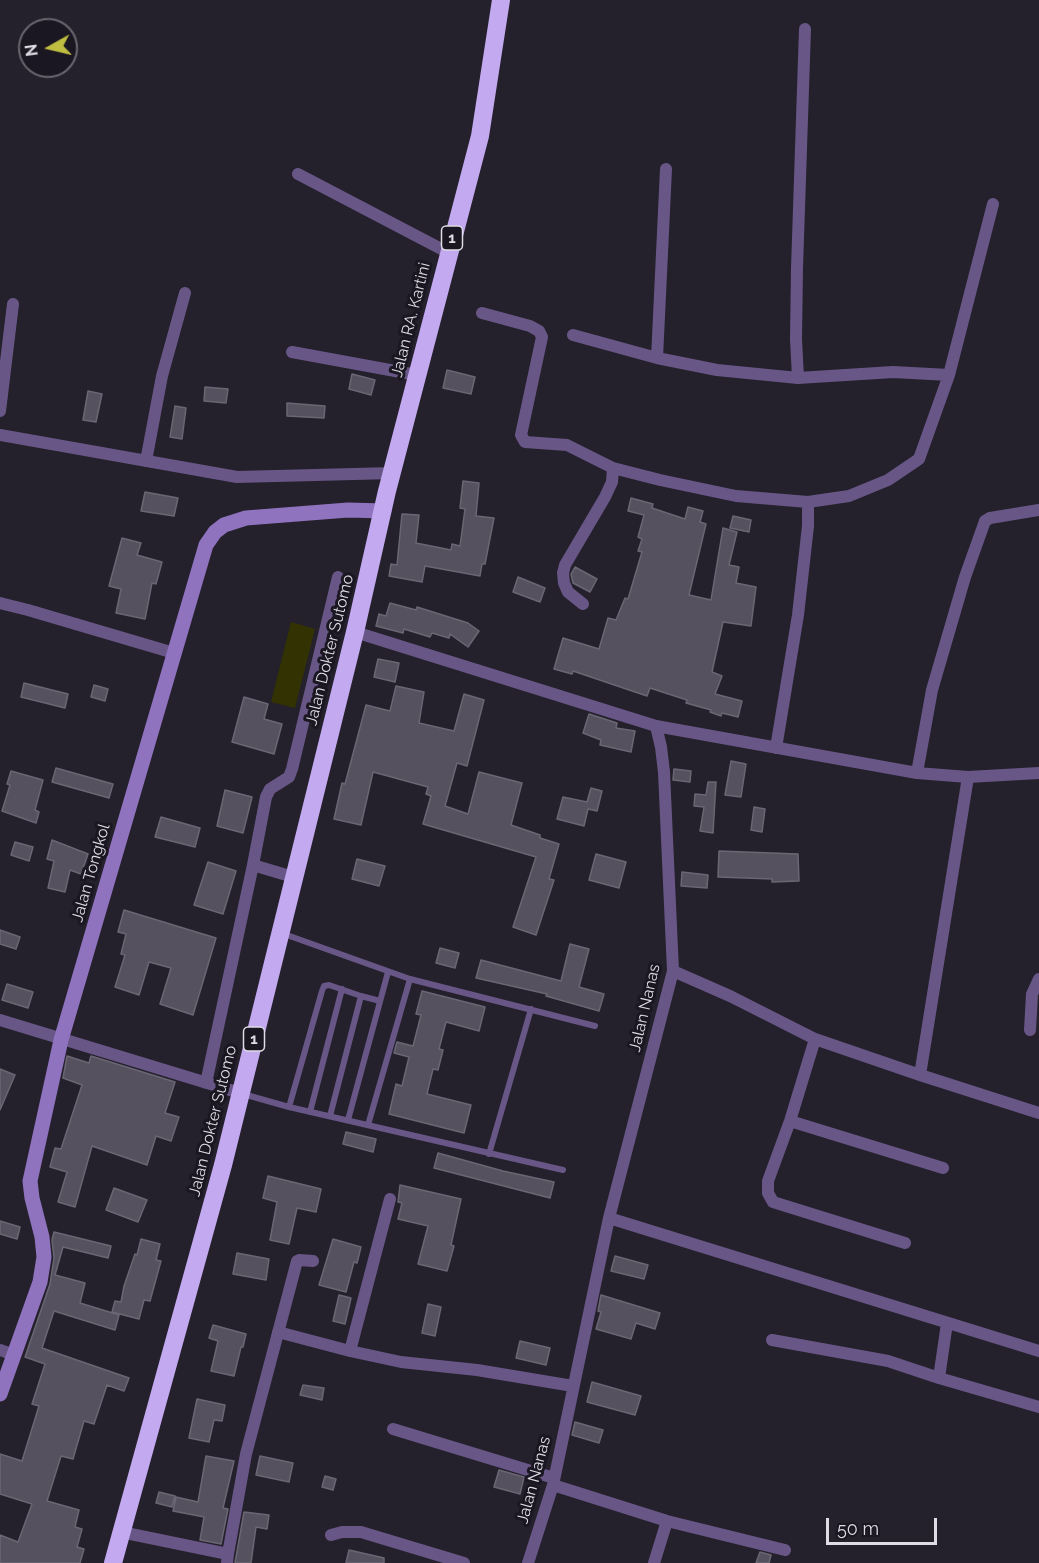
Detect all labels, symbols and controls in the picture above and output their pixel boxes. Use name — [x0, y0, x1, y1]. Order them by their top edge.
north arrow — [18, 18, 78, 78]
text: N — [21, 43, 42, 58]
road number: 1 — [442, 226, 462, 250]
street label: Jalan RA. Kartini — [387, 261, 435, 379]
street label: Jalan Dokter Sutomo — [302, 573, 358, 727]
street label: Jalan Tongkol — [68, 822, 114, 924]
street label: Jalan Nanas — [626, 962, 664, 1054]
road number: 1 — [244, 1027, 264, 1051]
street label: Jalan Dokter Sutomo — [185, 1044, 241, 1198]
street label: Jalan Nanas — [513, 1434, 555, 1526]
scale bar — [829, 1506, 940, 1544]
text: 50 m — [837, 1518, 879, 1539]

